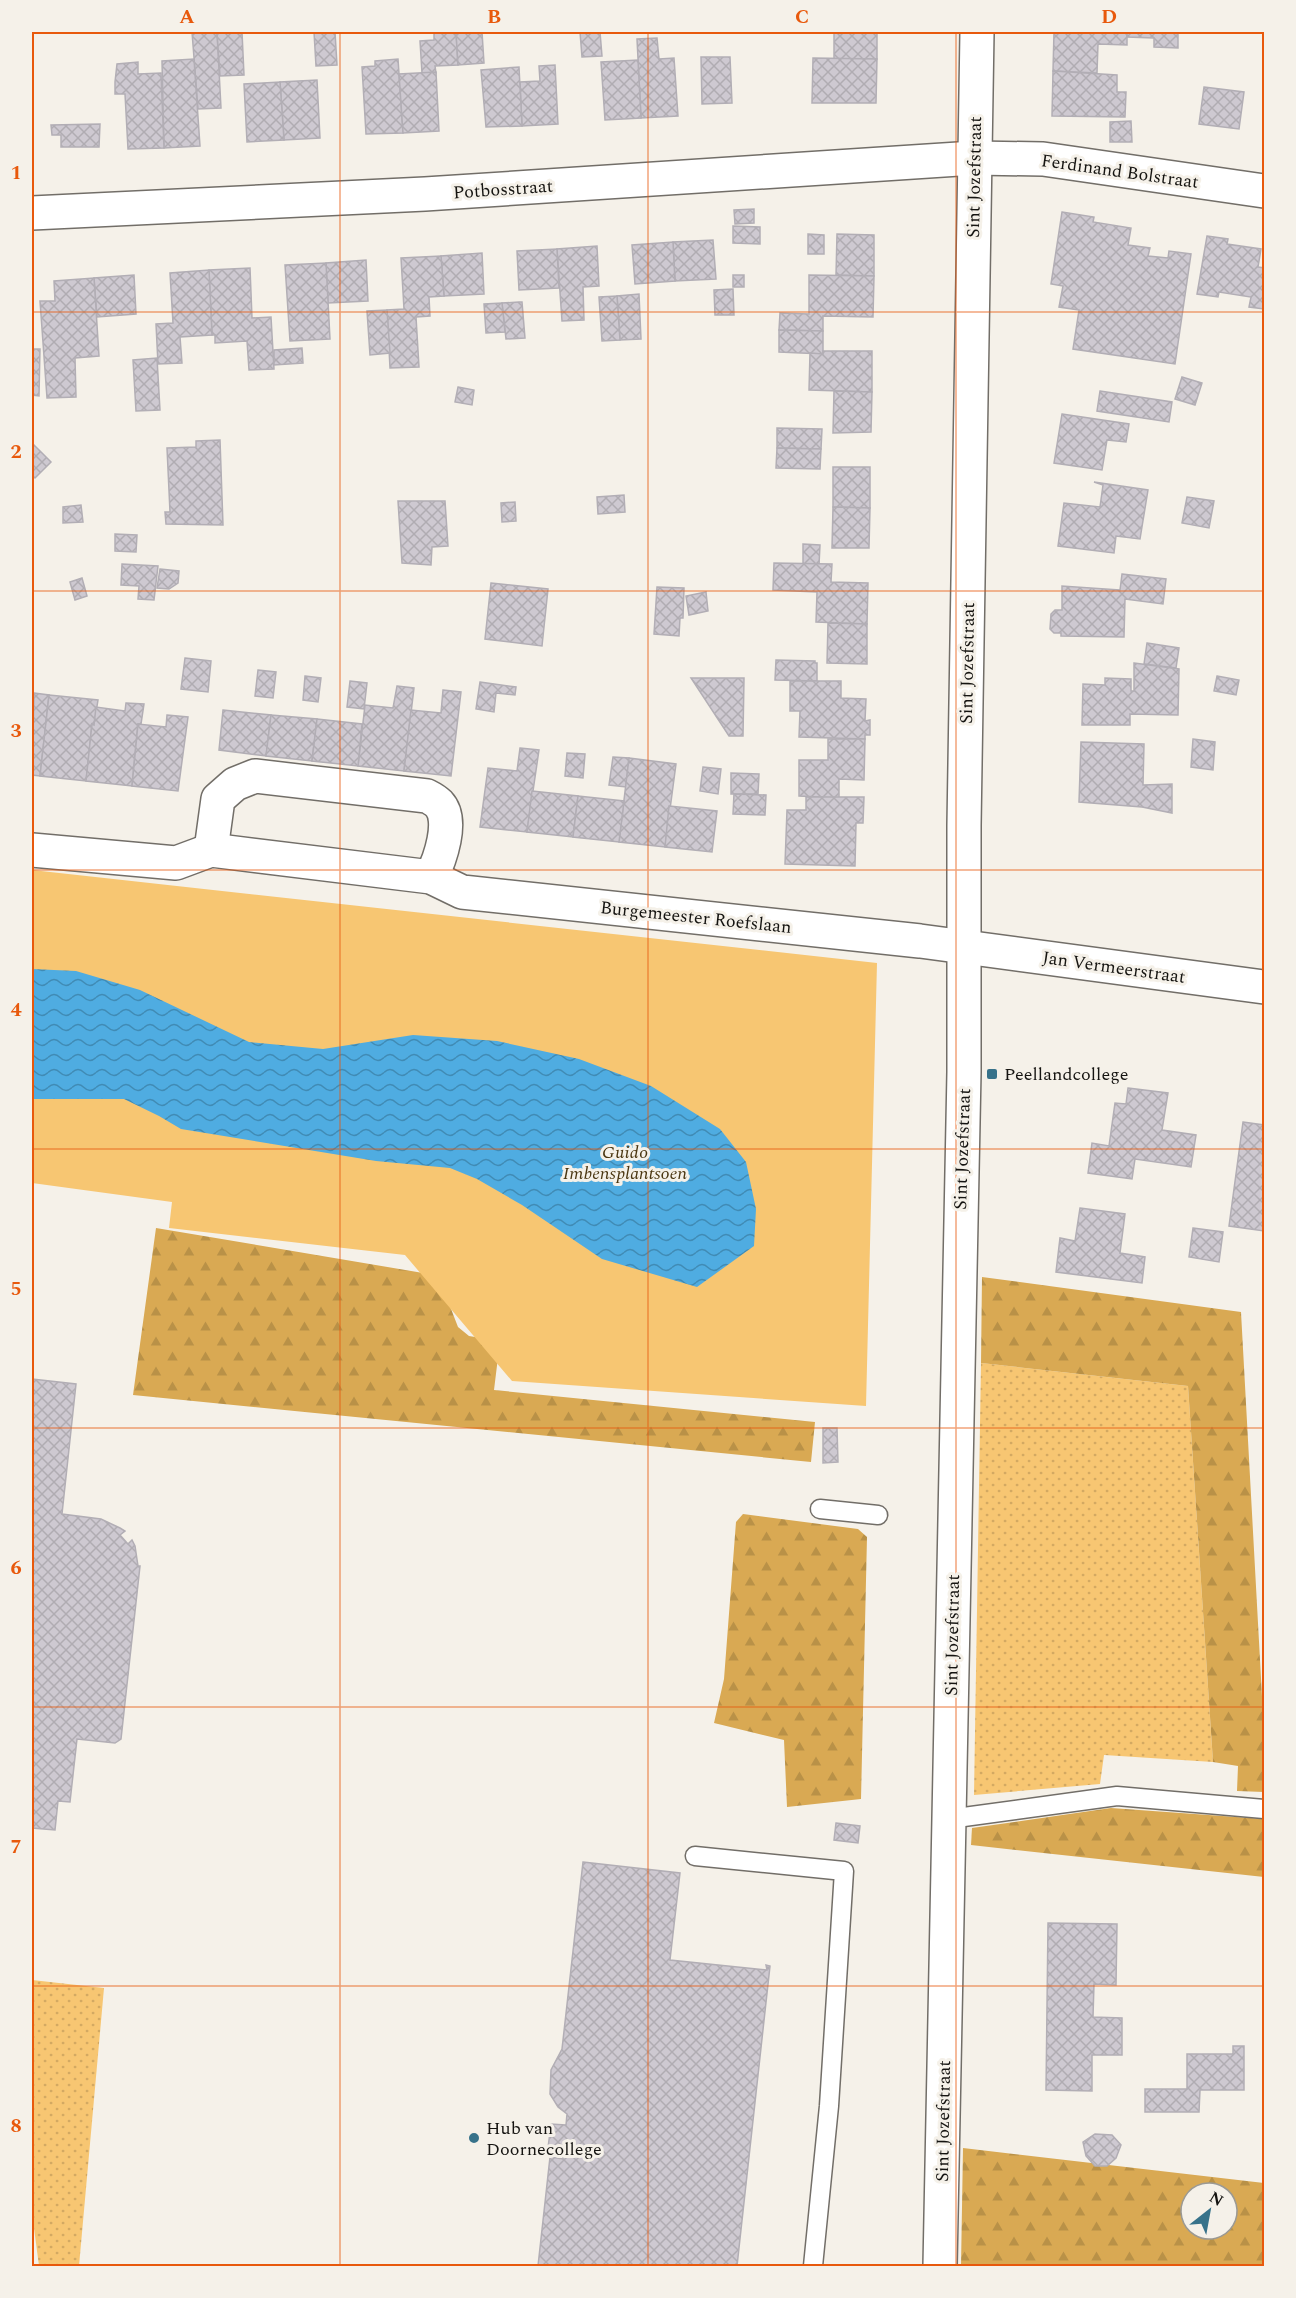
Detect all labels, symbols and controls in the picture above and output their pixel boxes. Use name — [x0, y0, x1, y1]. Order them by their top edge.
text: A — [179, 2, 195, 32]
text: B — [487, 2, 501, 32]
text: C — [795, 2, 809, 32]
text: D — [1101, 2, 1117, 32]
street label: Sint Jozefstraat — [960, 116, 989, 238]
street label: Ferdinand Bolstraat — [1039, 147, 1200, 196]
text: 1 — [10, 158, 22, 188]
street label: Potbosstraat — [452, 173, 554, 206]
text: 2 — [10, 437, 22, 467]
street label: Sint Jozefstraat — [953, 602, 982, 724]
text: 3 — [10, 716, 22, 746]
street label: Burgemeester Roefslaan — [599, 894, 793, 941]
street label: Jan Vermeerstraat — [1041, 944, 1187, 991]
text: 4 — [10, 995, 22, 1025]
place label: Peellandcollege — [1004, 1061, 1128, 1088]
marker: Peellandcollege — [985, 1067, 999, 1081]
street label: Sint Jozefstraat — [947, 1088, 978, 1210]
park label: Guido Imbensplantsoen — [563, 1139, 688, 1187]
text: 5 — [10, 1274, 22, 1304]
text: 6 — [10, 1553, 22, 1583]
street label: Sint Jozefstraat — [938, 1574, 967, 1696]
text: 7 — [10, 1832, 22, 1862]
street label: Sint Jozefstraat — [929, 2060, 958, 2182]
text: 8 — [10, 2111, 22, 2141]
place label: Hub van Doornecollege — [486, 2115, 602, 2163]
marker: Hub van Doornecollege — [467, 2131, 481, 2145]
north arrow — [1179, 2181, 1239, 2241]
text: N — [1204, 2185, 1228, 2213]

